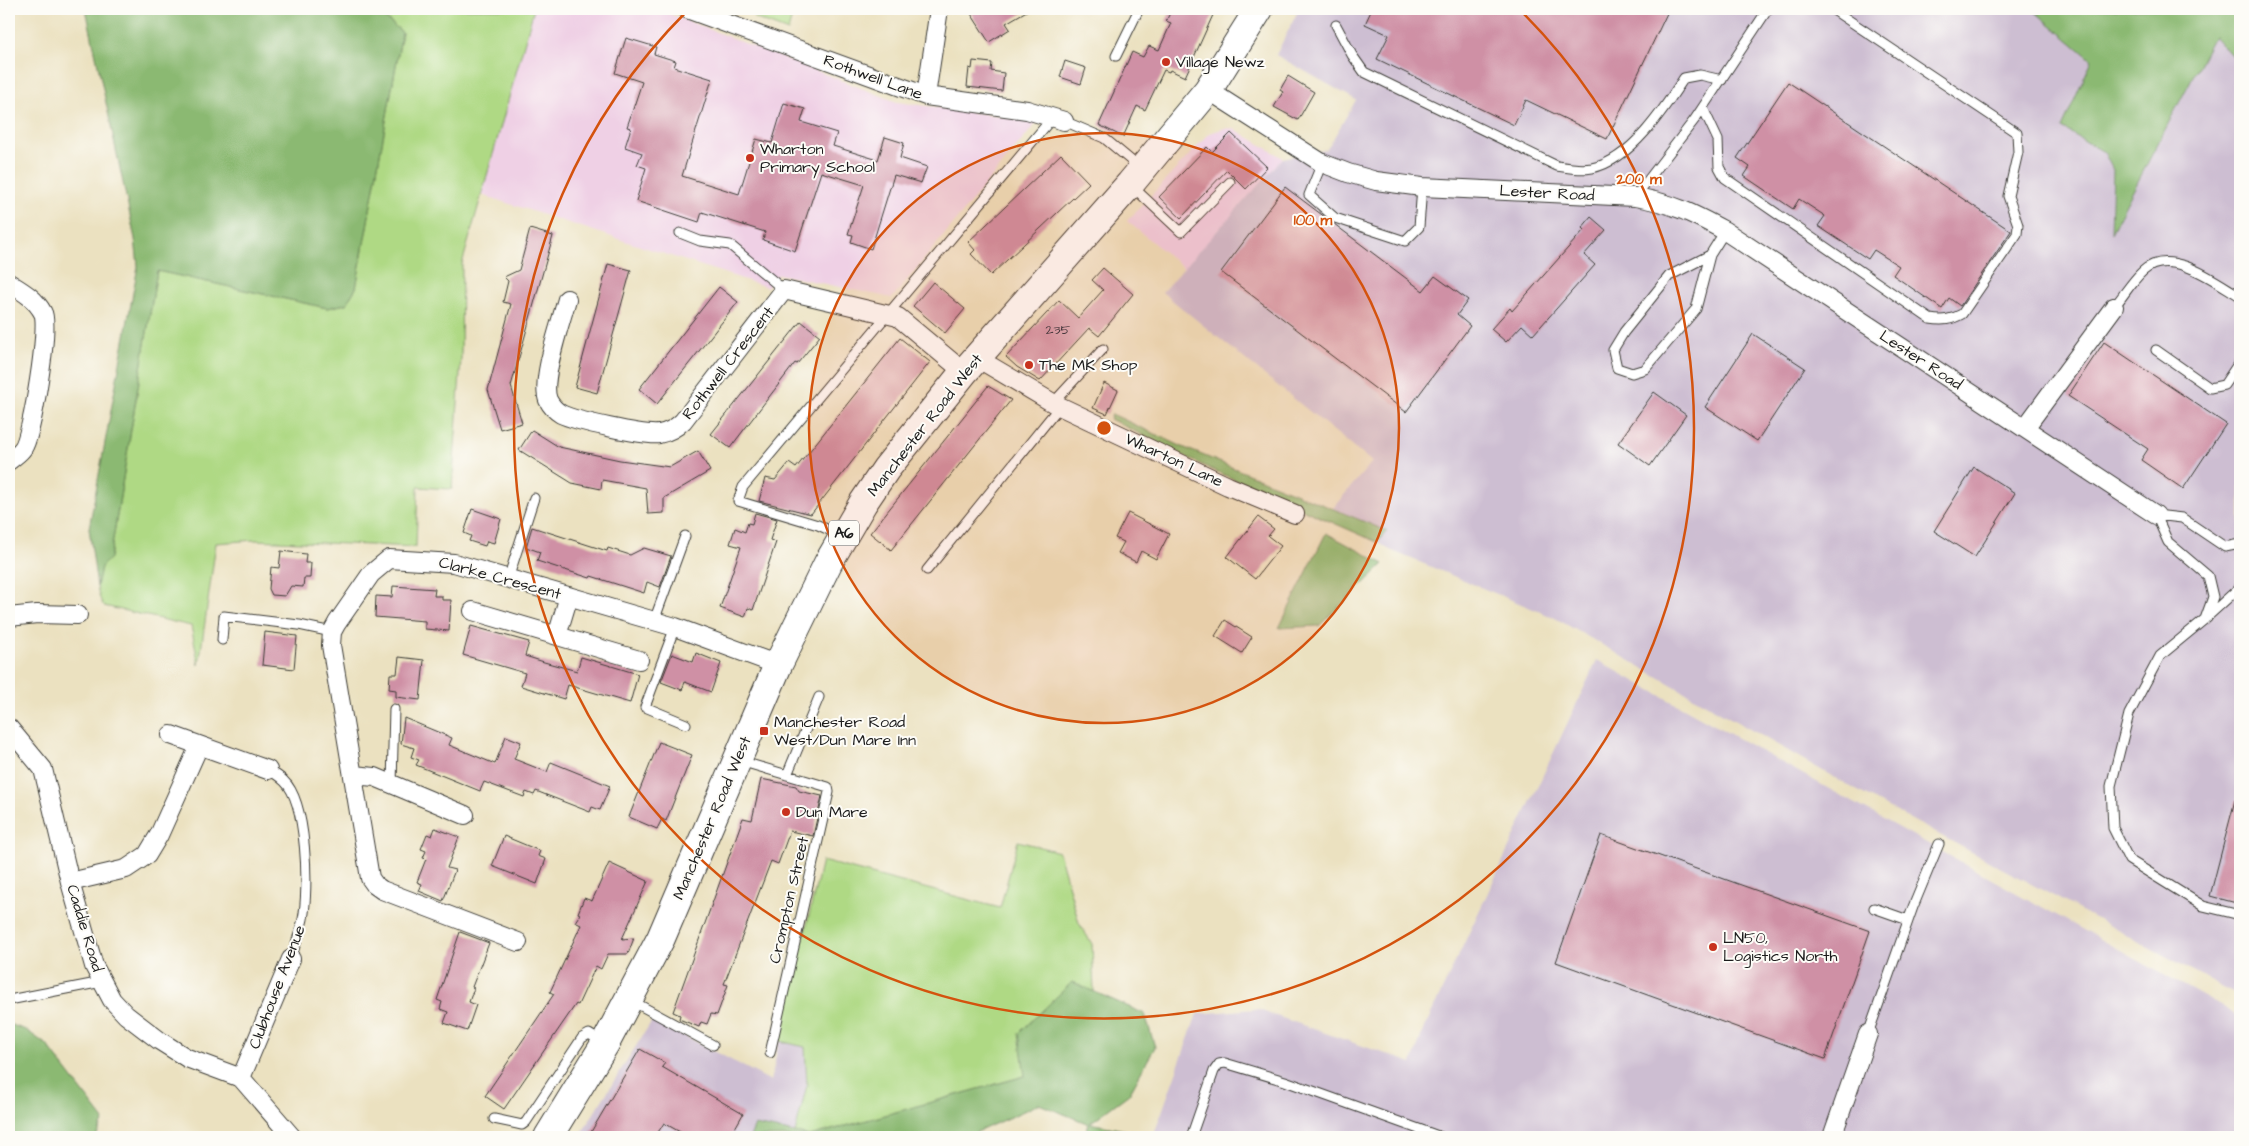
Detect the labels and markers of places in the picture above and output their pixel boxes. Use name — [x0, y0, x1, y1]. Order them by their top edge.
place label: Village Newz — [1176, 51, 1265, 74]
marker: Village Newz — [1160, 56, 1172, 68]
place label: Wharton Primary School — [760, 138, 875, 179]
marker: Wharton Primary School — [744, 152, 756, 164]
place label: The MK Shop — [1039, 354, 1137, 376]
marker: The MK Shop — [1023, 359, 1035, 371]
centre of rings — [1095, 419, 1113, 437]
place label: Manchester Road West/Dun Mare Inn — [774, 711, 916, 751]
marker: Manchester Road West/Dun Mare Inn — [758, 725, 770, 737]
place label: Dun Mare — [796, 801, 868, 823]
marker: Dun Mare — [780, 806, 792, 818]
place label: LN50, Logistics North — [1723, 927, 1838, 968]
marker: LN50, Logistics North — [1707, 941, 1719, 953]

